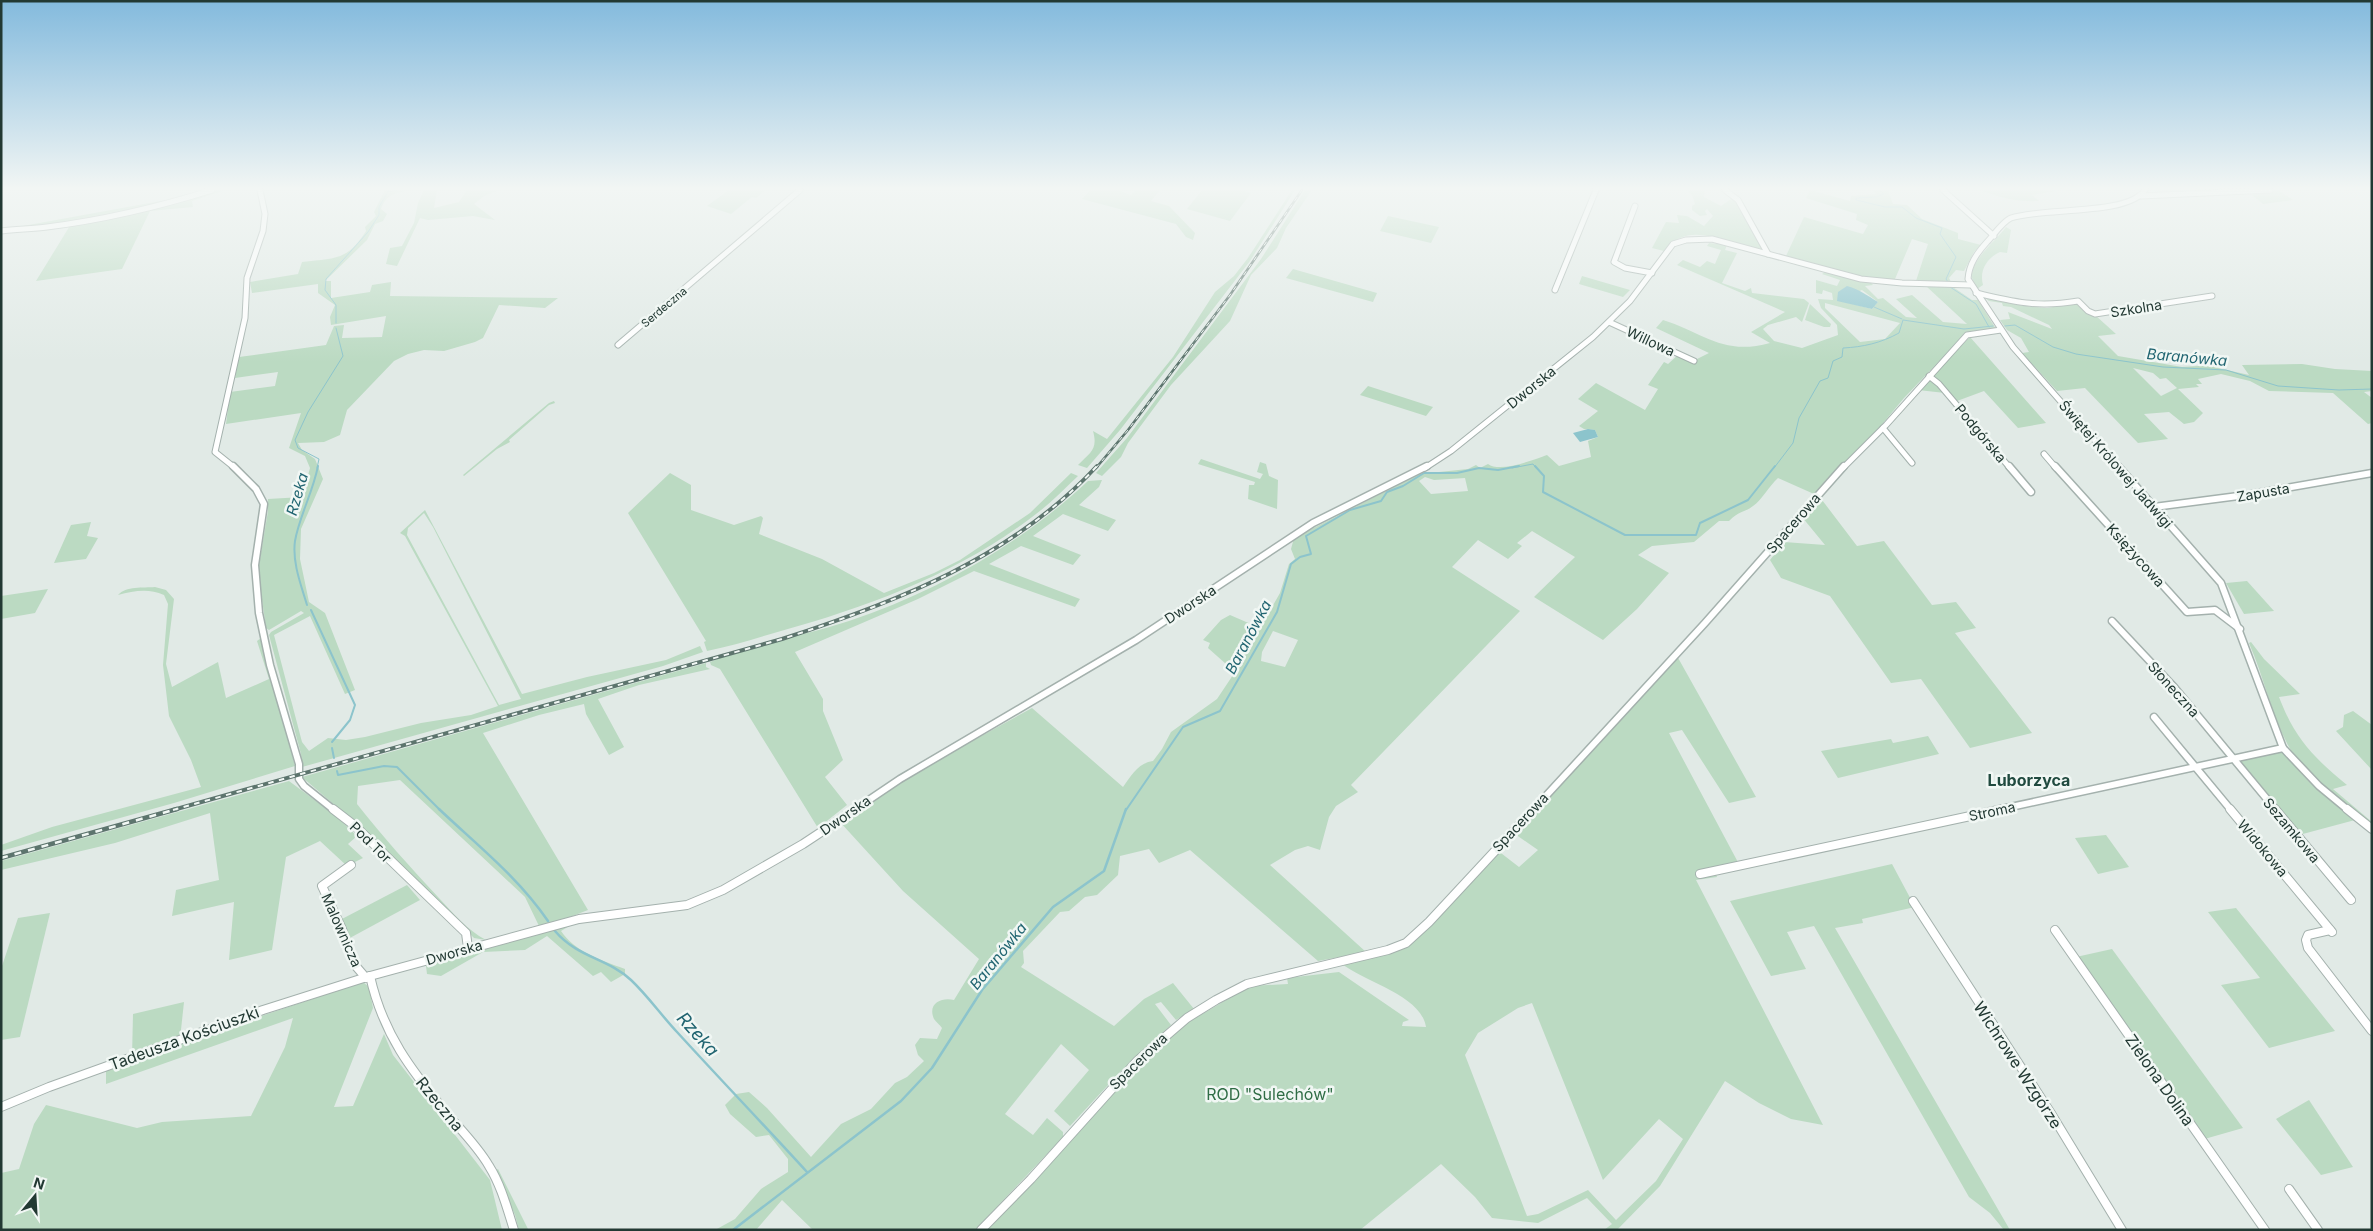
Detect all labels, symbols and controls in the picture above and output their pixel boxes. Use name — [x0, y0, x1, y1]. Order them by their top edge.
street label: Serdeczna — [638, 284, 690, 330]
street label: Szkolna — [2109, 296, 2163, 320]
street label: Willowa — [1624, 322, 1678, 360]
water label: Baranówka — [2146, 344, 2228, 370]
street label: Dworska — [1503, 362, 1559, 412]
street label: Świętej Królowej Jadwigi — [2056, 396, 2176, 532]
street label: Podgórska — [1952, 400, 2010, 466]
water label: Rzeka — [282, 470, 312, 518]
street label: Zapusta — [2235, 479, 2291, 505]
street label: Spacerowa — [1762, 489, 1824, 557]
street label: Księżycowa — [2103, 520, 2169, 590]
street label: Dworska — [1161, 581, 1219, 627]
water label: Baranówka — [1221, 597, 1275, 677]
street label: Słoneczna — [2145, 658, 2203, 720]
district label: Luborzyca — [1988, 770, 2070, 790]
street label: Spacerowa — [1488, 789, 1552, 855]
street label: Dworska — [816, 791, 874, 839]
street label: Sezamkowa — [2260, 794, 2324, 866]
street label: Stroma — [1967, 798, 2017, 824]
street label: Widokowa — [2234, 816, 2292, 880]
street label: Pod Tor — [347, 818, 395, 866]
street label: Malownicza — [318, 891, 366, 969]
water label: Baranówka — [965, 919, 1031, 993]
street label: Dworska — [424, 936, 484, 968]
street label: Wichrowe Wzgórze — [1969, 998, 2067, 1132]
street label: Tadeusza Kościuszki — [106, 1002, 262, 1074]
water label: Rzeka — [673, 1008, 723, 1060]
street label: Spacerowa — [1105, 1029, 1171, 1093]
street label: Zielona Dolina — [2121, 1030, 2199, 1130]
street label: Rzeczna — [412, 1073, 468, 1135]
park label: ROD "Sulechów" — [1206, 1084, 1334, 1104]
north arrow — [10, 1171, 60, 1221]
text: N — [31, 1173, 47, 1193]

